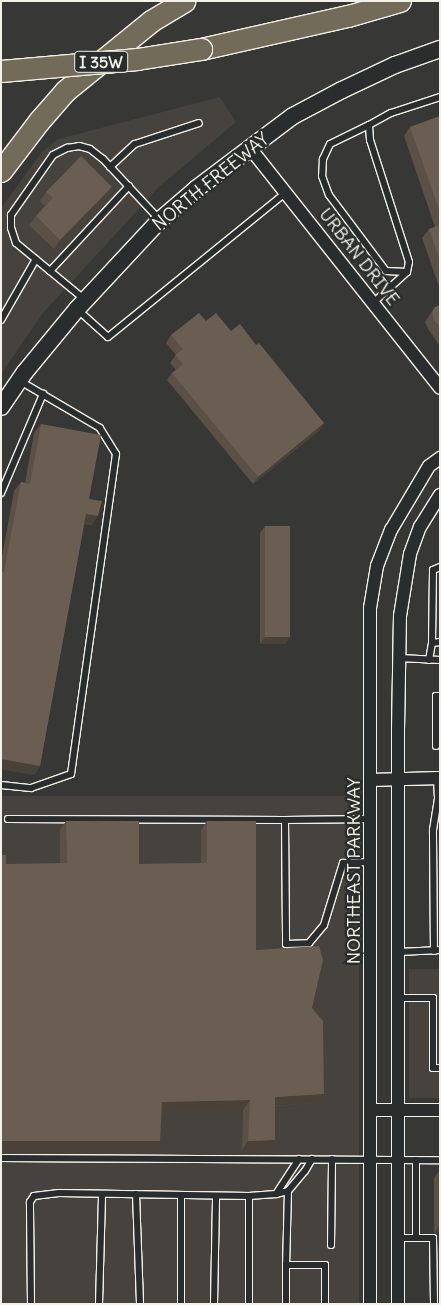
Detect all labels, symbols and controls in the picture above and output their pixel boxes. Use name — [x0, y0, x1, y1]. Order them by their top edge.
road number: I 35W — [74, 48, 128, 76]
street label: NORTH FREEWAY — [148, 128, 274, 236]
street label: URBAN DRIVE — [314, 204, 404, 310]
street label: NORTHEAST PARKWAY — [343, 778, 365, 964]

